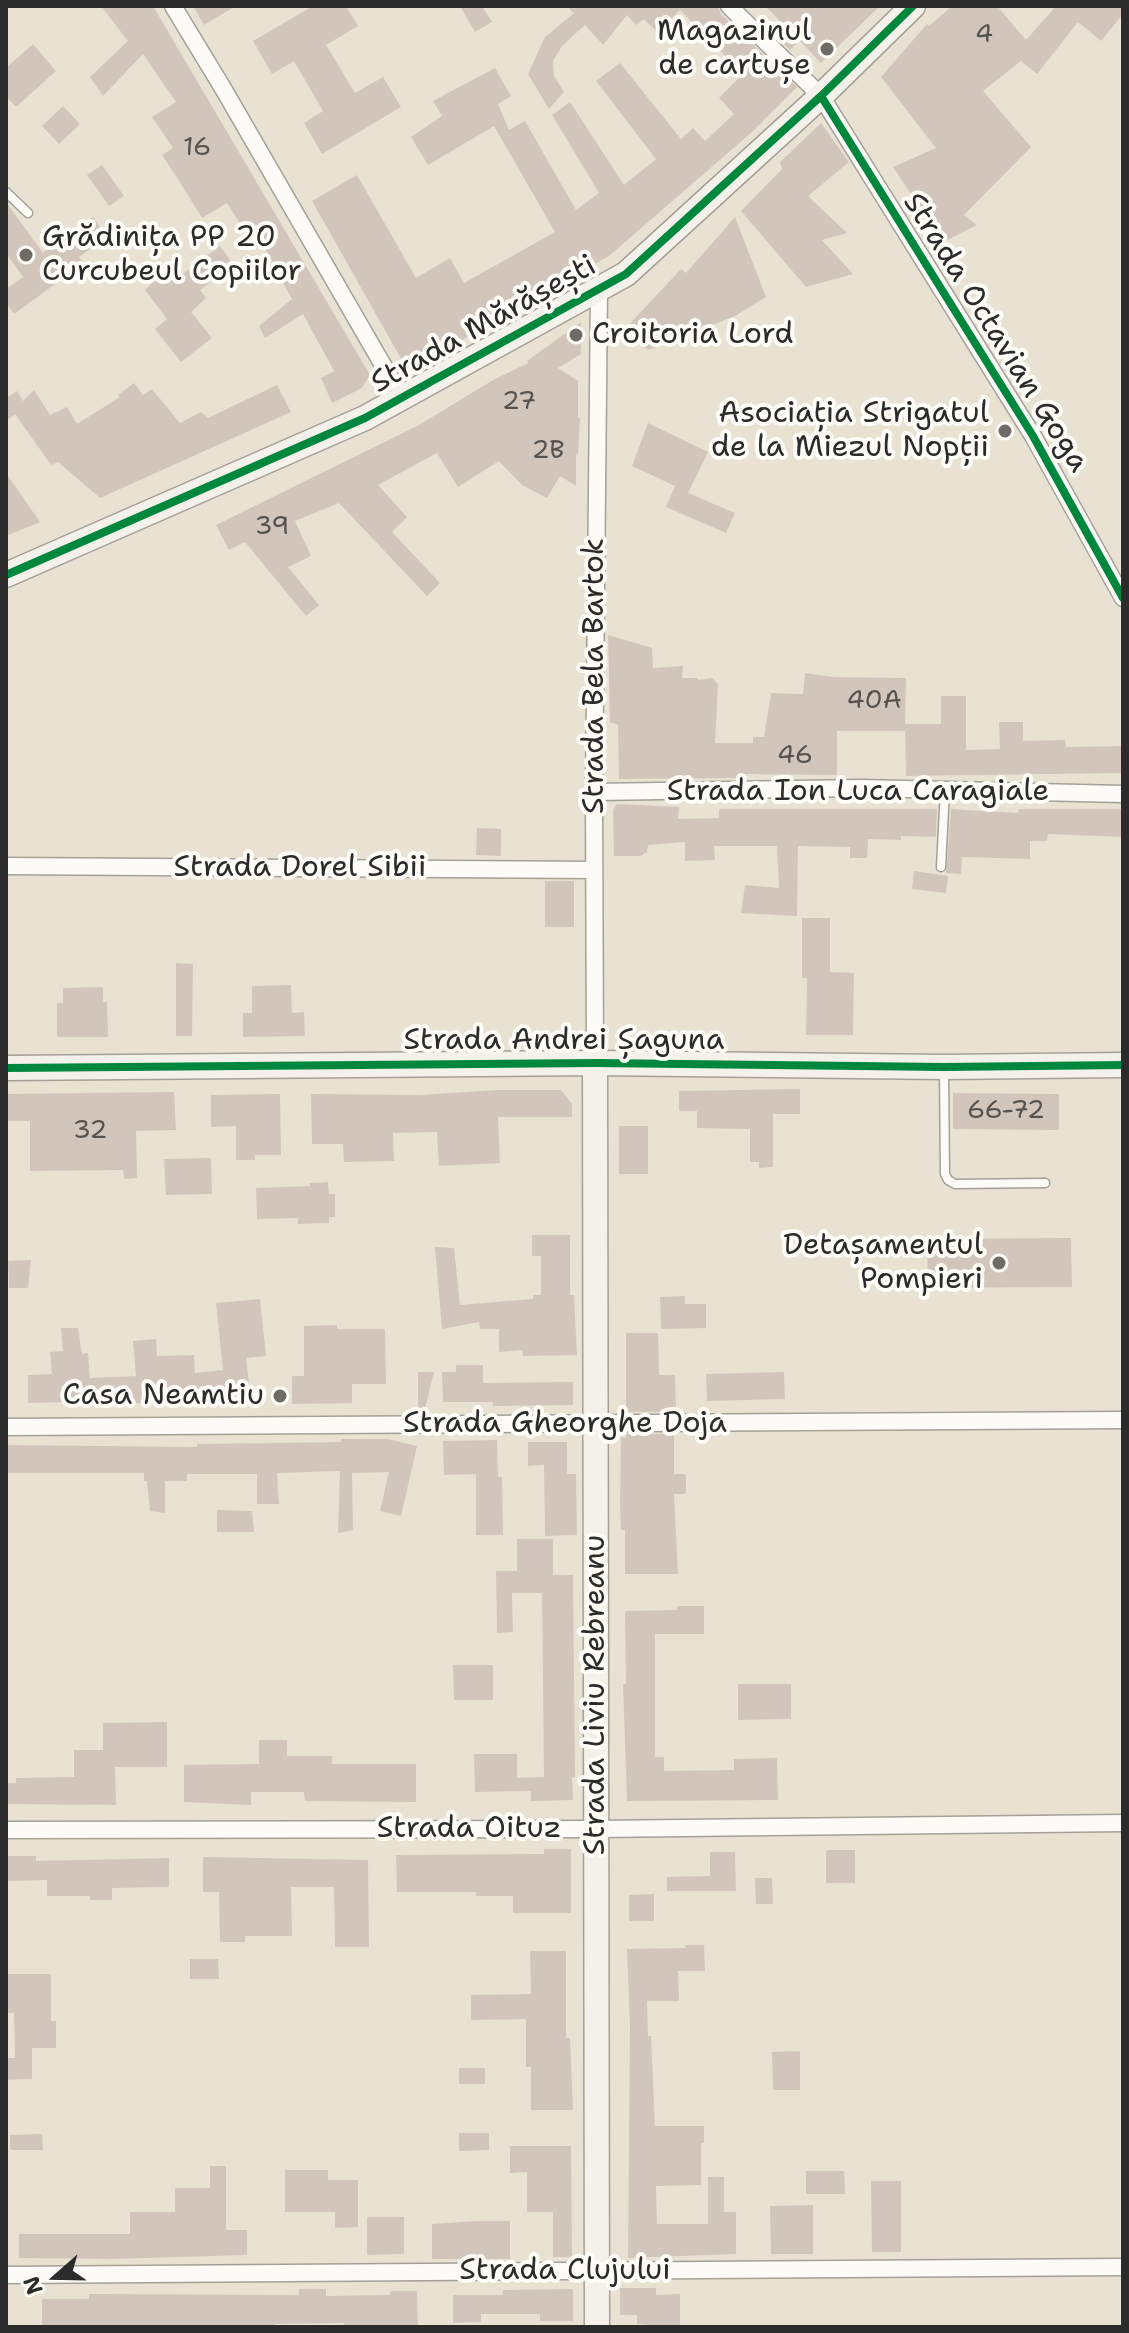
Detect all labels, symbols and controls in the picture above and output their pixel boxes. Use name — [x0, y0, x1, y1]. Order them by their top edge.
place label: Magazinul de cartușe — [657, 14, 811, 84]
house number: 4 — [975, 19, 993, 51]
marker: Magazinul de cartușe — [818, 40, 836, 58]
house number: 16 — [183, 132, 211, 164]
street label: Strada Octavian Goga — [894, 187, 1096, 479]
place label: Grădinița PP 20 Curcubeul Copiilor — [42, 220, 302, 290]
marker: Grădinița PP 20 Curcubeul Copiilor — [17, 246, 35, 264]
street label: Strada Mărășești — [365, 248, 603, 402]
place label: Croitoria Lord — [592, 317, 794, 353]
marker: Croitoria Lord — [567, 326, 585, 344]
house number: 27 — [502, 386, 536, 418]
place label: Asociația Strigatul de la Miezul Nopții — [711, 396, 989, 466]
marker: Asociația Strigatul de la Miezul Nopții — [996, 422, 1014, 440]
house number: 2B — [532, 435, 564, 467]
house number: 39 — [255, 511, 289, 543]
street label: Strada Bela Bartok — [577, 538, 613, 814]
house number: 40A — [846, 685, 902, 717]
house number: 46 — [777, 740, 813, 772]
street label: Strada Ion Luca Caragiale — [667, 774, 1049, 810]
street label: Strada Dorel Sibii — [174, 850, 426, 886]
street label: Strada Andrei Șaguna — [404, 1023, 724, 1059]
house number: 66-72 — [967, 1095, 1045, 1127]
house number: 32 — [73, 1115, 107, 1147]
place label: Detașamentul Pompieri — [783, 1228, 983, 1298]
marker: Detașamentul Pompieri — [990, 1254, 1008, 1272]
place label: Casa Neamtiu — [63, 1378, 264, 1414]
marker: Casa Neamtiu — [271, 1387, 289, 1405]
street label: Strada Gheorghe Doja — [403, 1406, 727, 1442]
street label: Strada Liviu Rebreanu — [578, 1535, 614, 1855]
street label: Strada Oituz — [377, 1811, 561, 1847]
north arrow — [16, 2237, 96, 2317]
street label: Strada Clujului — [459, 2253, 671, 2289]
text: N — [16, 2272, 50, 2299]

